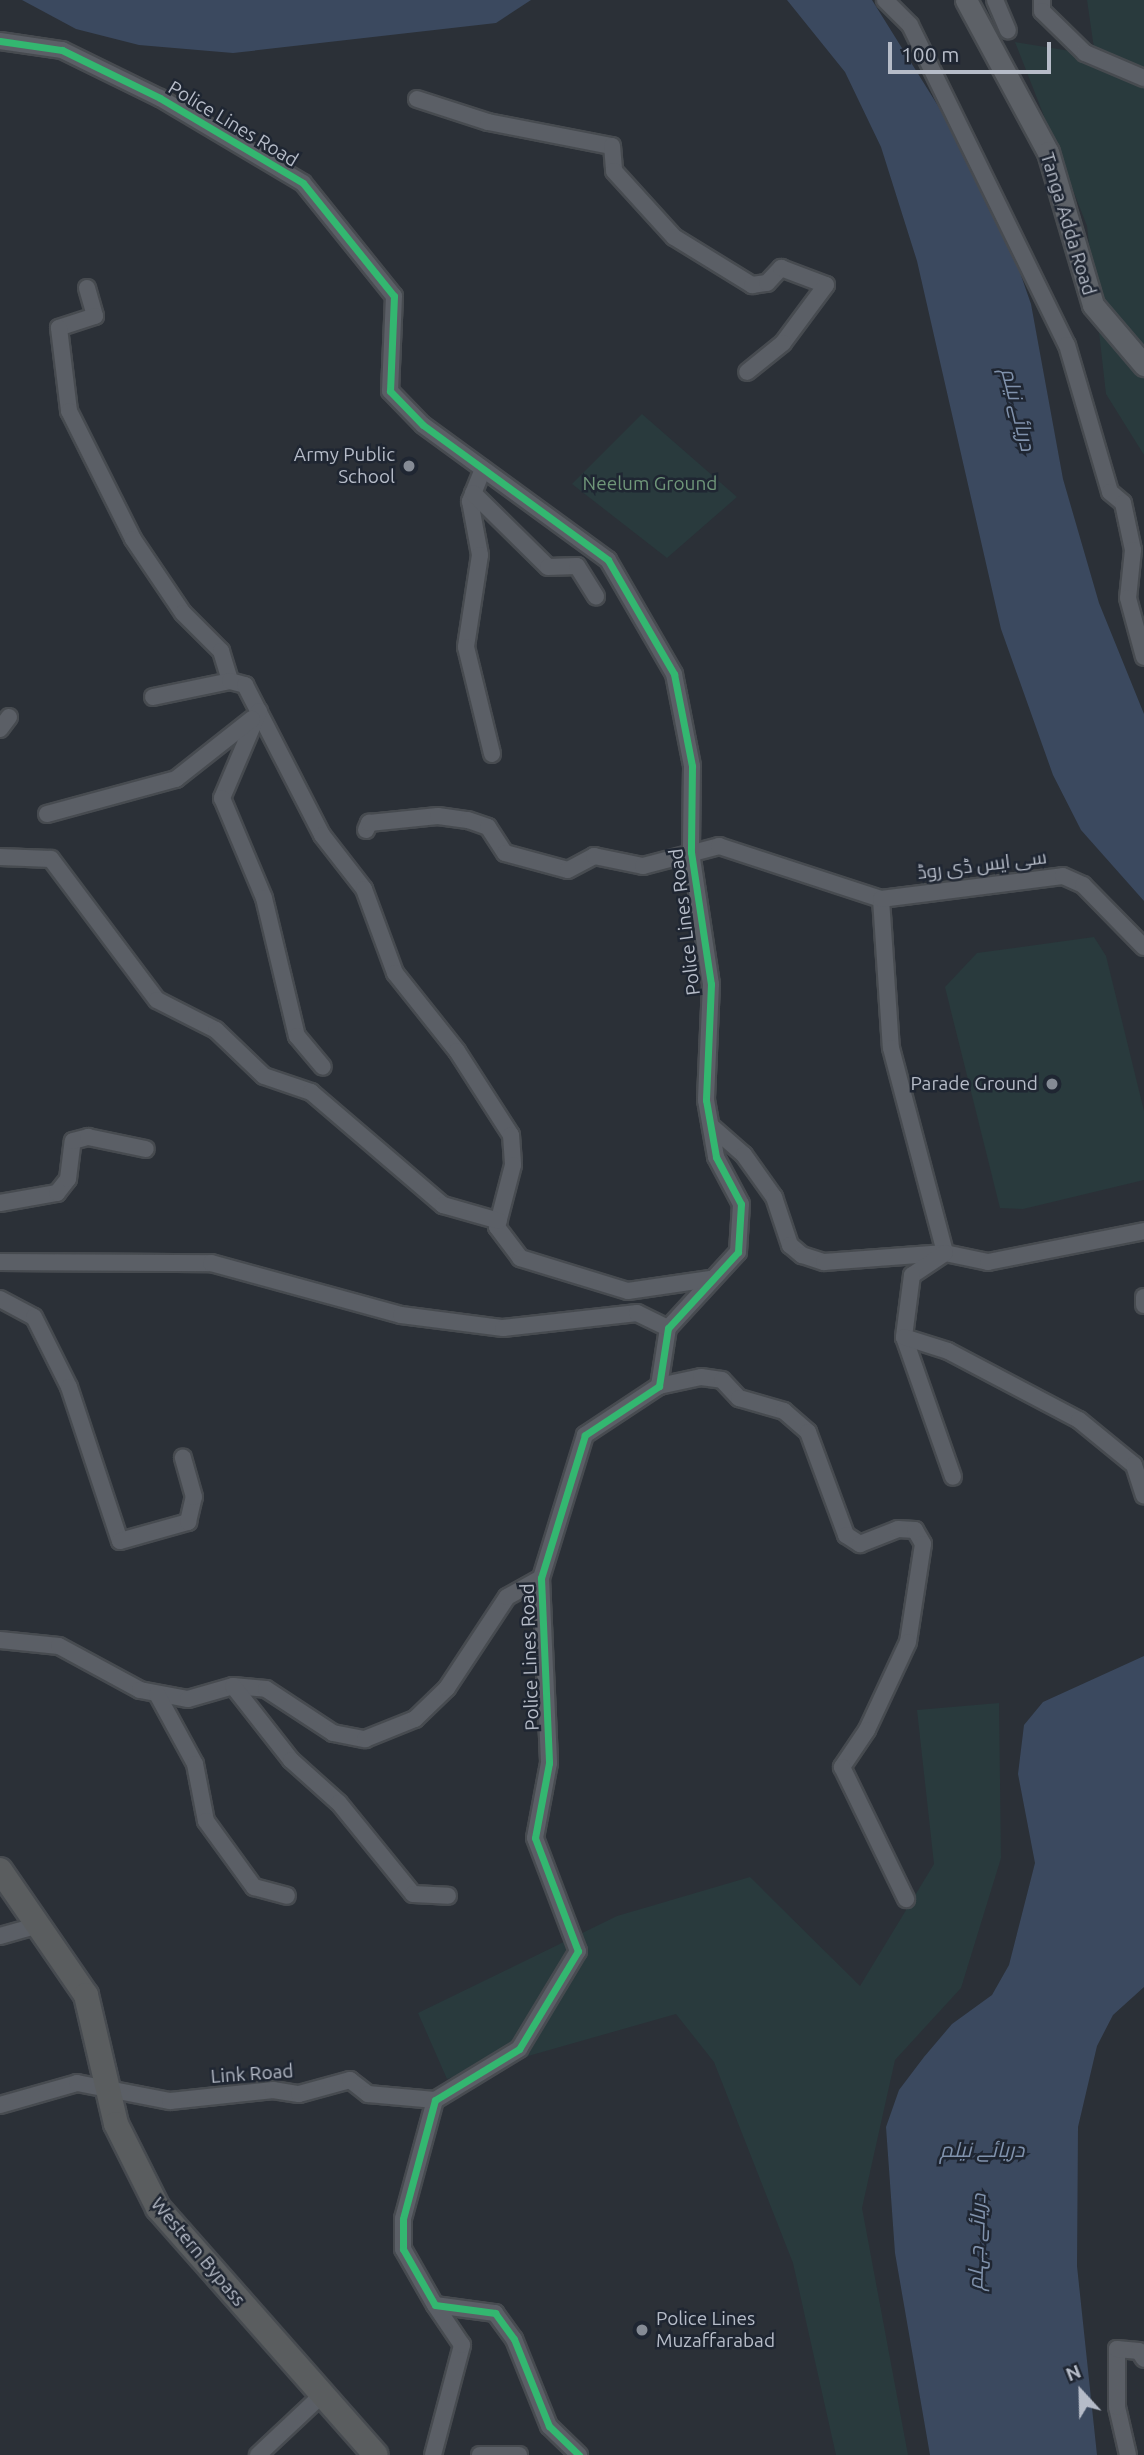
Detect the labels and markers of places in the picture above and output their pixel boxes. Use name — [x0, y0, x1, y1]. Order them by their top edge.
place label: Army Public School — [294, 444, 395, 488]
marker: Army Public School — [401, 458, 417, 474]
place label: Parade Ground — [910, 1073, 1038, 1095]
marker: Parade Ground — [1044, 1076, 1060, 1092]
place label: Police Lines Muzaffarabad — [656, 2308, 775, 2352]
marker: Police Lines Muzaffarabad — [634, 2322, 650, 2338]

